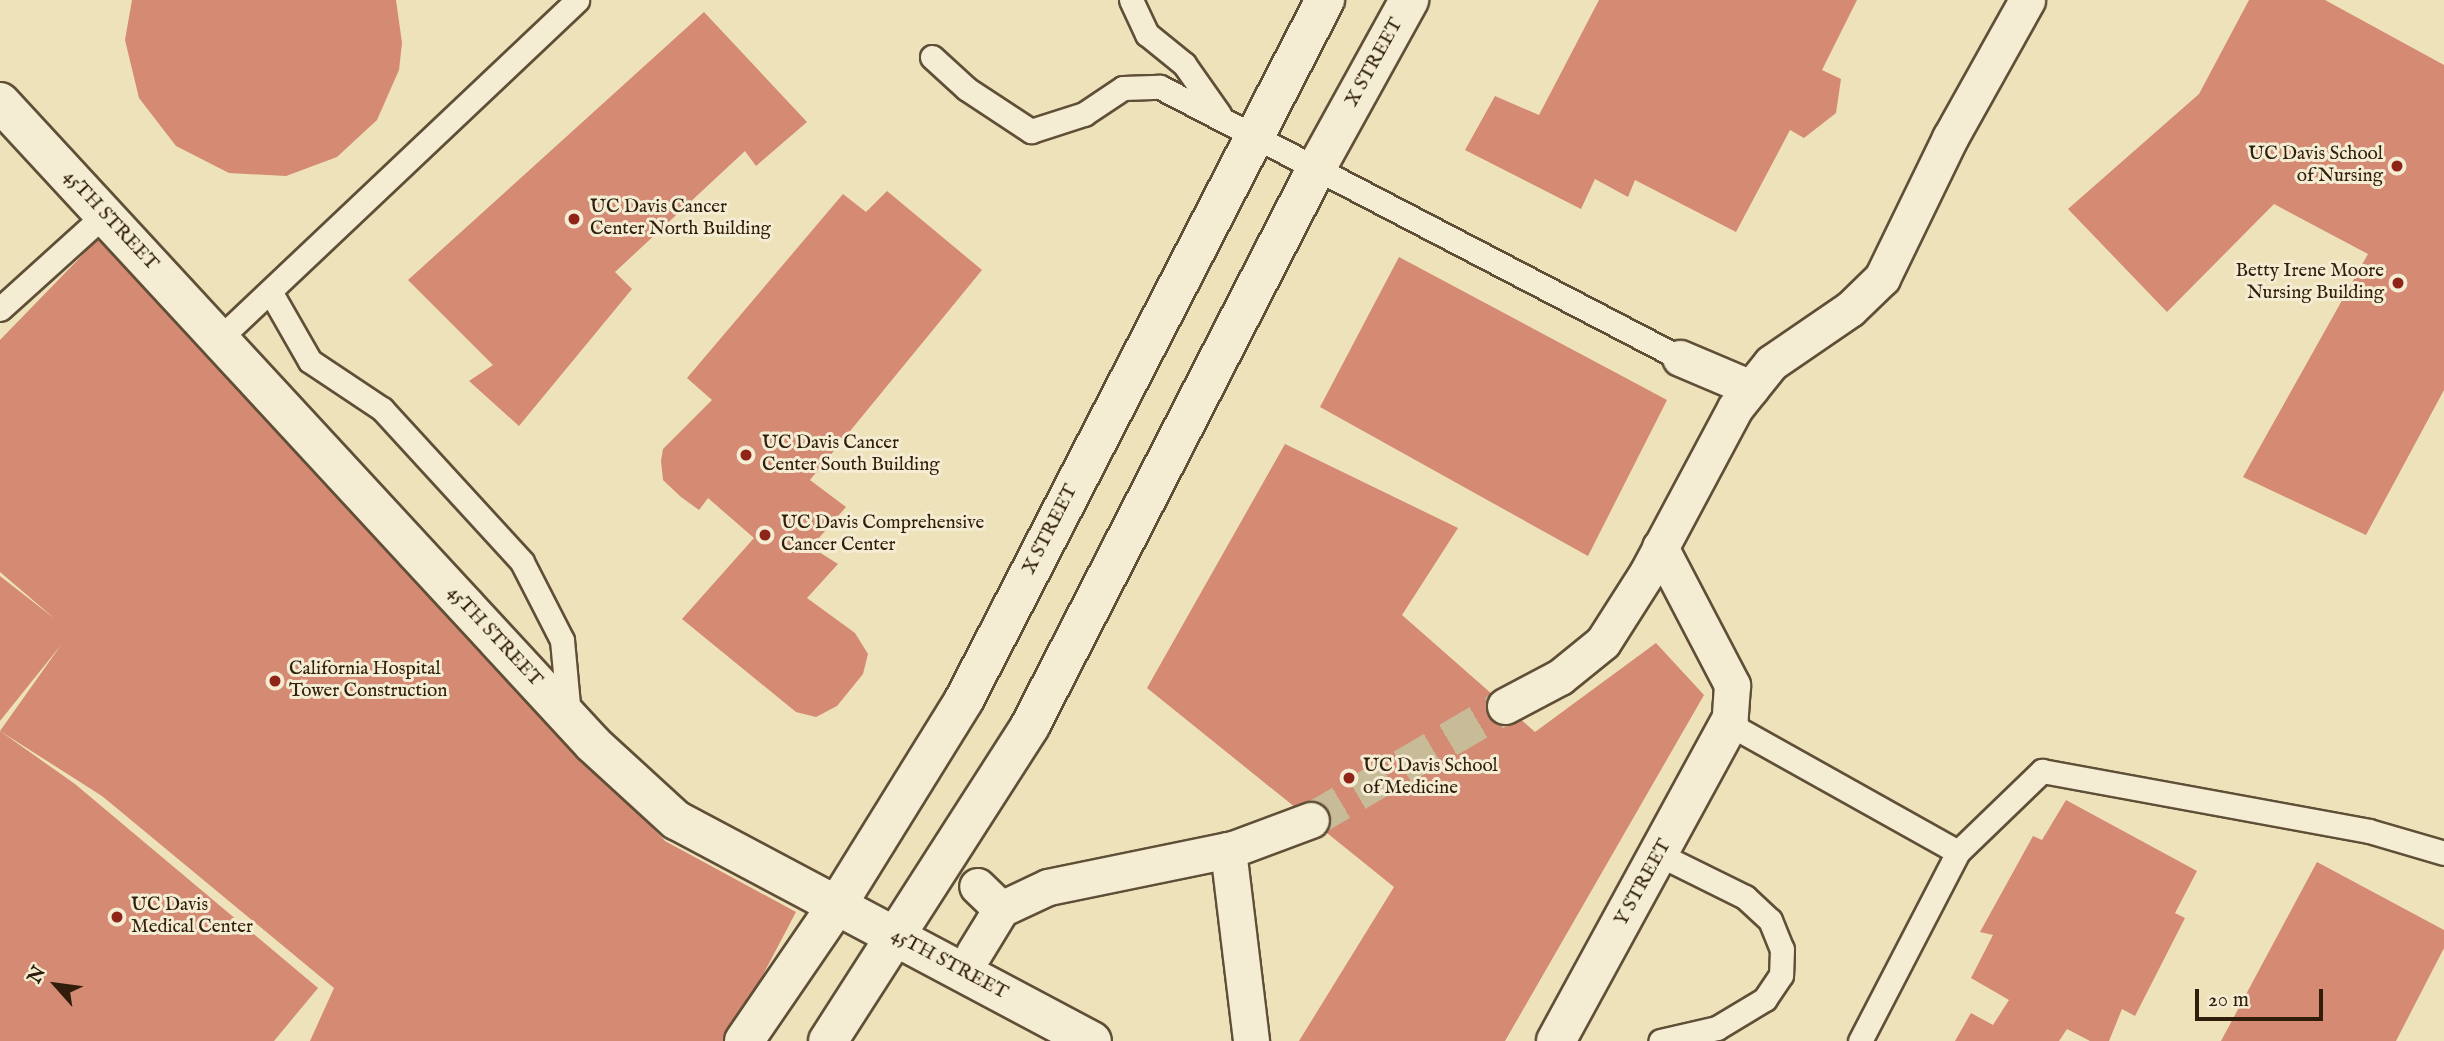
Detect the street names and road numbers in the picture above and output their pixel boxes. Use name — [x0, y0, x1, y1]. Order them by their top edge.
street label: X STREET — [1341, 15, 1409, 111]
street label: 45TH STREET — [58, 166, 162, 276]
street label: X STREET — [1019, 481, 1083, 579]
street label: 45TH STREET — [442, 582, 546, 692]
street label: Y STREET — [1611, 836, 1677, 930]
street label: 45TH STREET — [887, 925, 1011, 1005]

